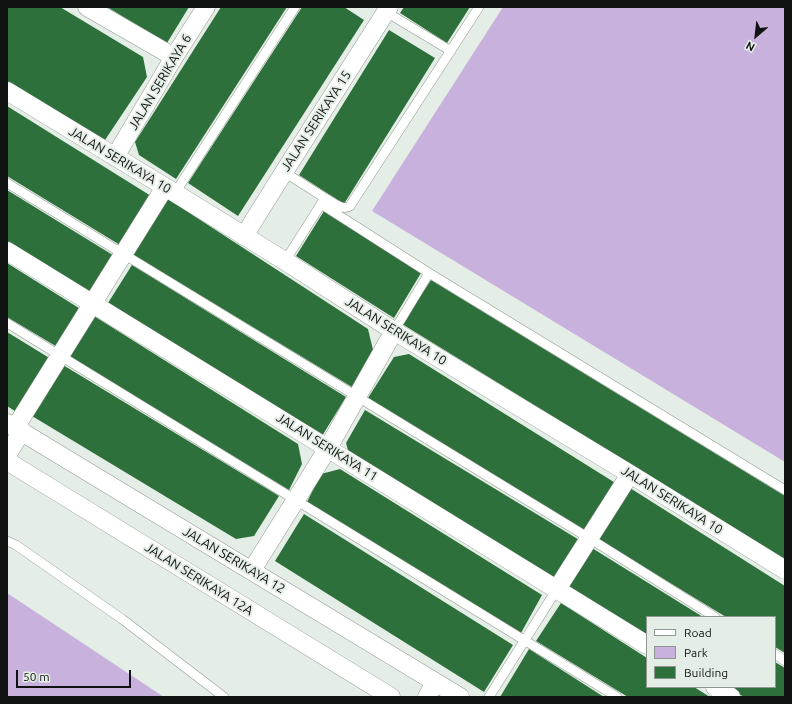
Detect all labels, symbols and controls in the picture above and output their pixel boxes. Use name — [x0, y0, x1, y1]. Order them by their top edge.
north arrow — [736, 16, 776, 56]
street label: JALAN SERIKAYA 6 — [125, 31, 195, 133]
text: N — [744, 39, 757, 54]
street label: JALAN SERIKAYA 15 — [278, 68, 354, 174]
street label: JALAN SERIKAYA 10 — [66, 123, 174, 197]
street label: JALAN SERIKAYA 10 — [342, 293, 450, 369]
street label: JALAN SERIKAYA 11 — [273, 409, 381, 485]
street label: JALAN SERIKAYA 10 — [618, 462, 726, 538]
street label: JALAN SERIKAYA 12 — [180, 523, 288, 597]
street label: JALAN SERIKAYA 12A — [142, 539, 256, 619]
legend — [646, 616, 776, 688]
text: Road — [684, 626, 712, 639]
text: Park — [684, 646, 708, 659]
scale bar — [18, 662, 133, 688]
text: Building — [684, 666, 728, 679]
text: 50 m — [23, 670, 50, 683]

